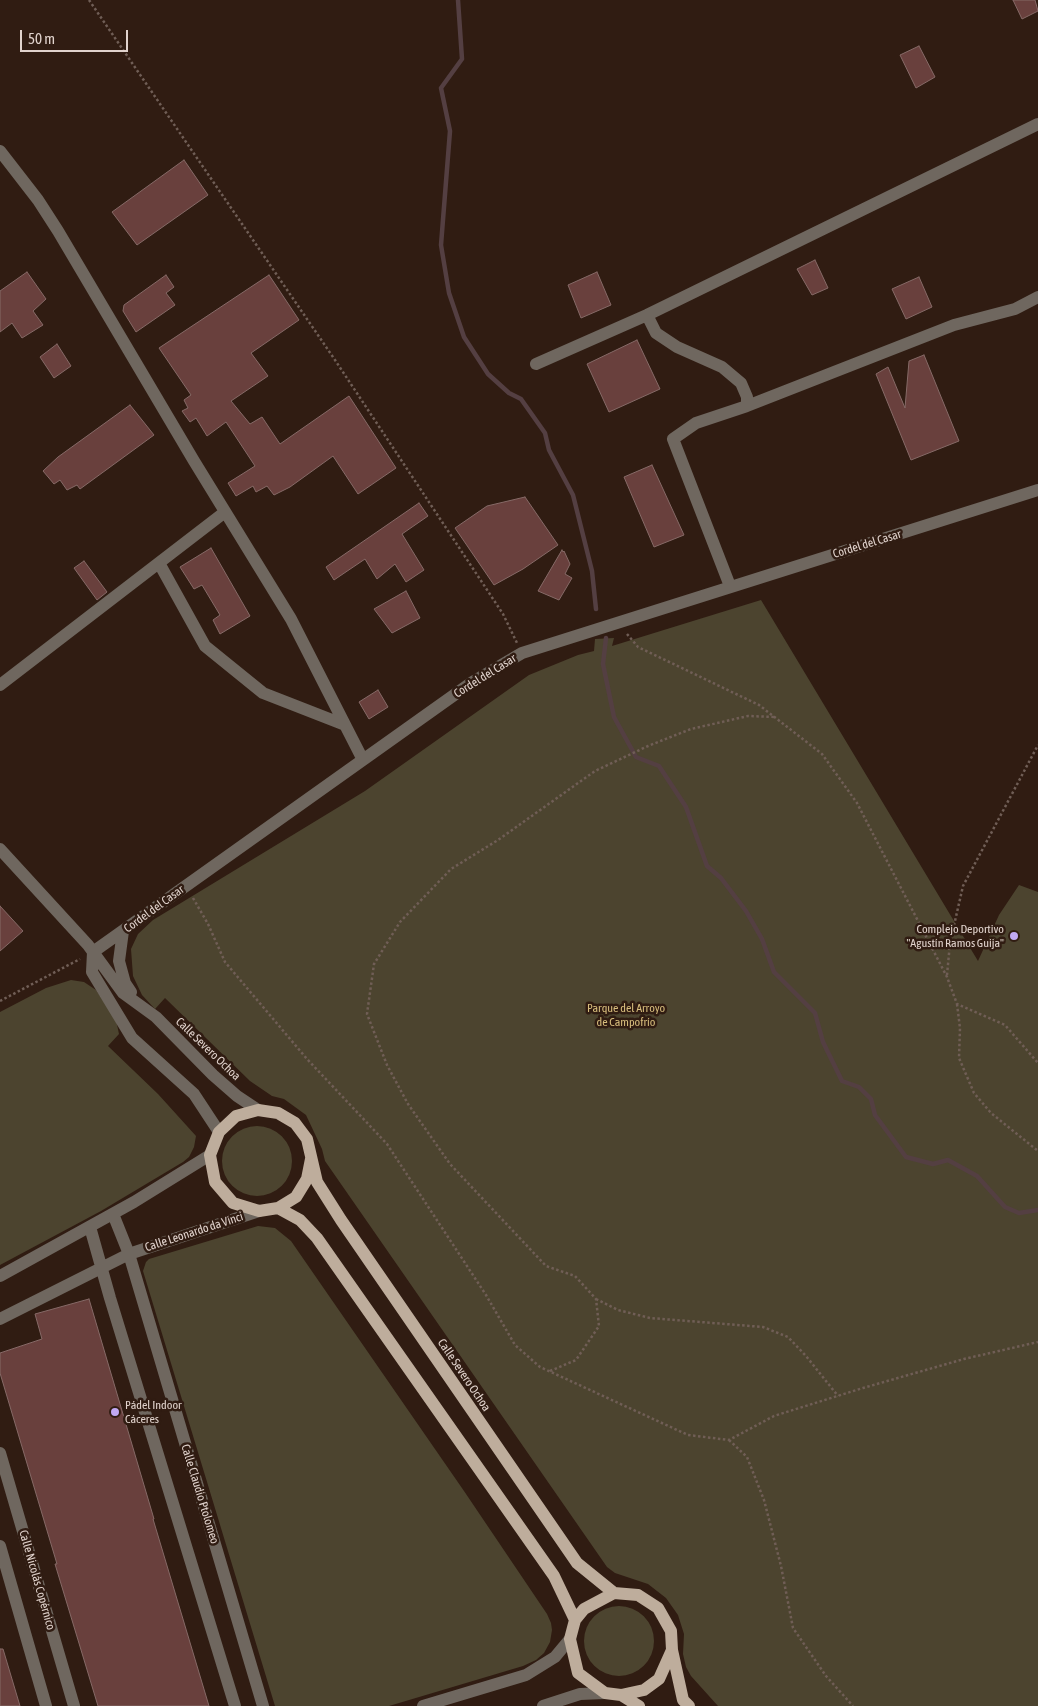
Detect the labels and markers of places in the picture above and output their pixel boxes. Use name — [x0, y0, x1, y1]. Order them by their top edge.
place label: Complejo Deportivo "Agustín Ramos Guija" — [906, 922, 1004, 950]
marker: Complejo Deportivo "Agustín Ramos Guija" — [1008, 930, 1020, 942]
place label: Pádel Indoor Cáceres — [125, 1398, 182, 1426]
marker: Pádel Indoor Cáceres — [109, 1406, 121, 1418]

